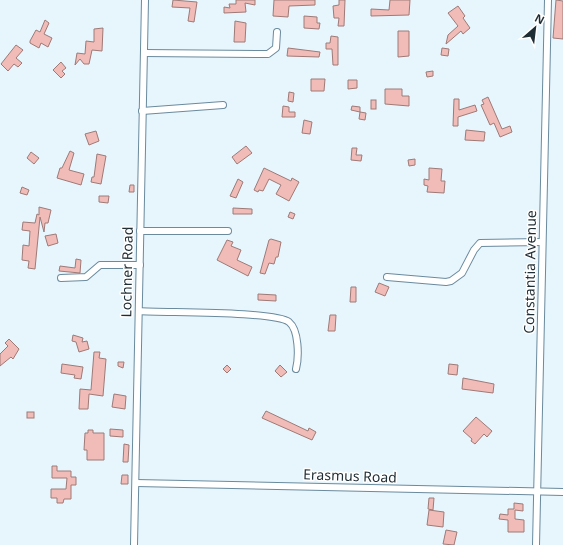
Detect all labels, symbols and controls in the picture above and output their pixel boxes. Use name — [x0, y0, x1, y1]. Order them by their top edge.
north arrow — [515, 8, 555, 48]
text: N — [532, 10, 547, 27]
street label: Constantia Avenue — [519, 210, 540, 334]
street label: Lochner Road — [116, 226, 137, 318]
street label: Erasmus Road — [303, 464, 397, 487]

